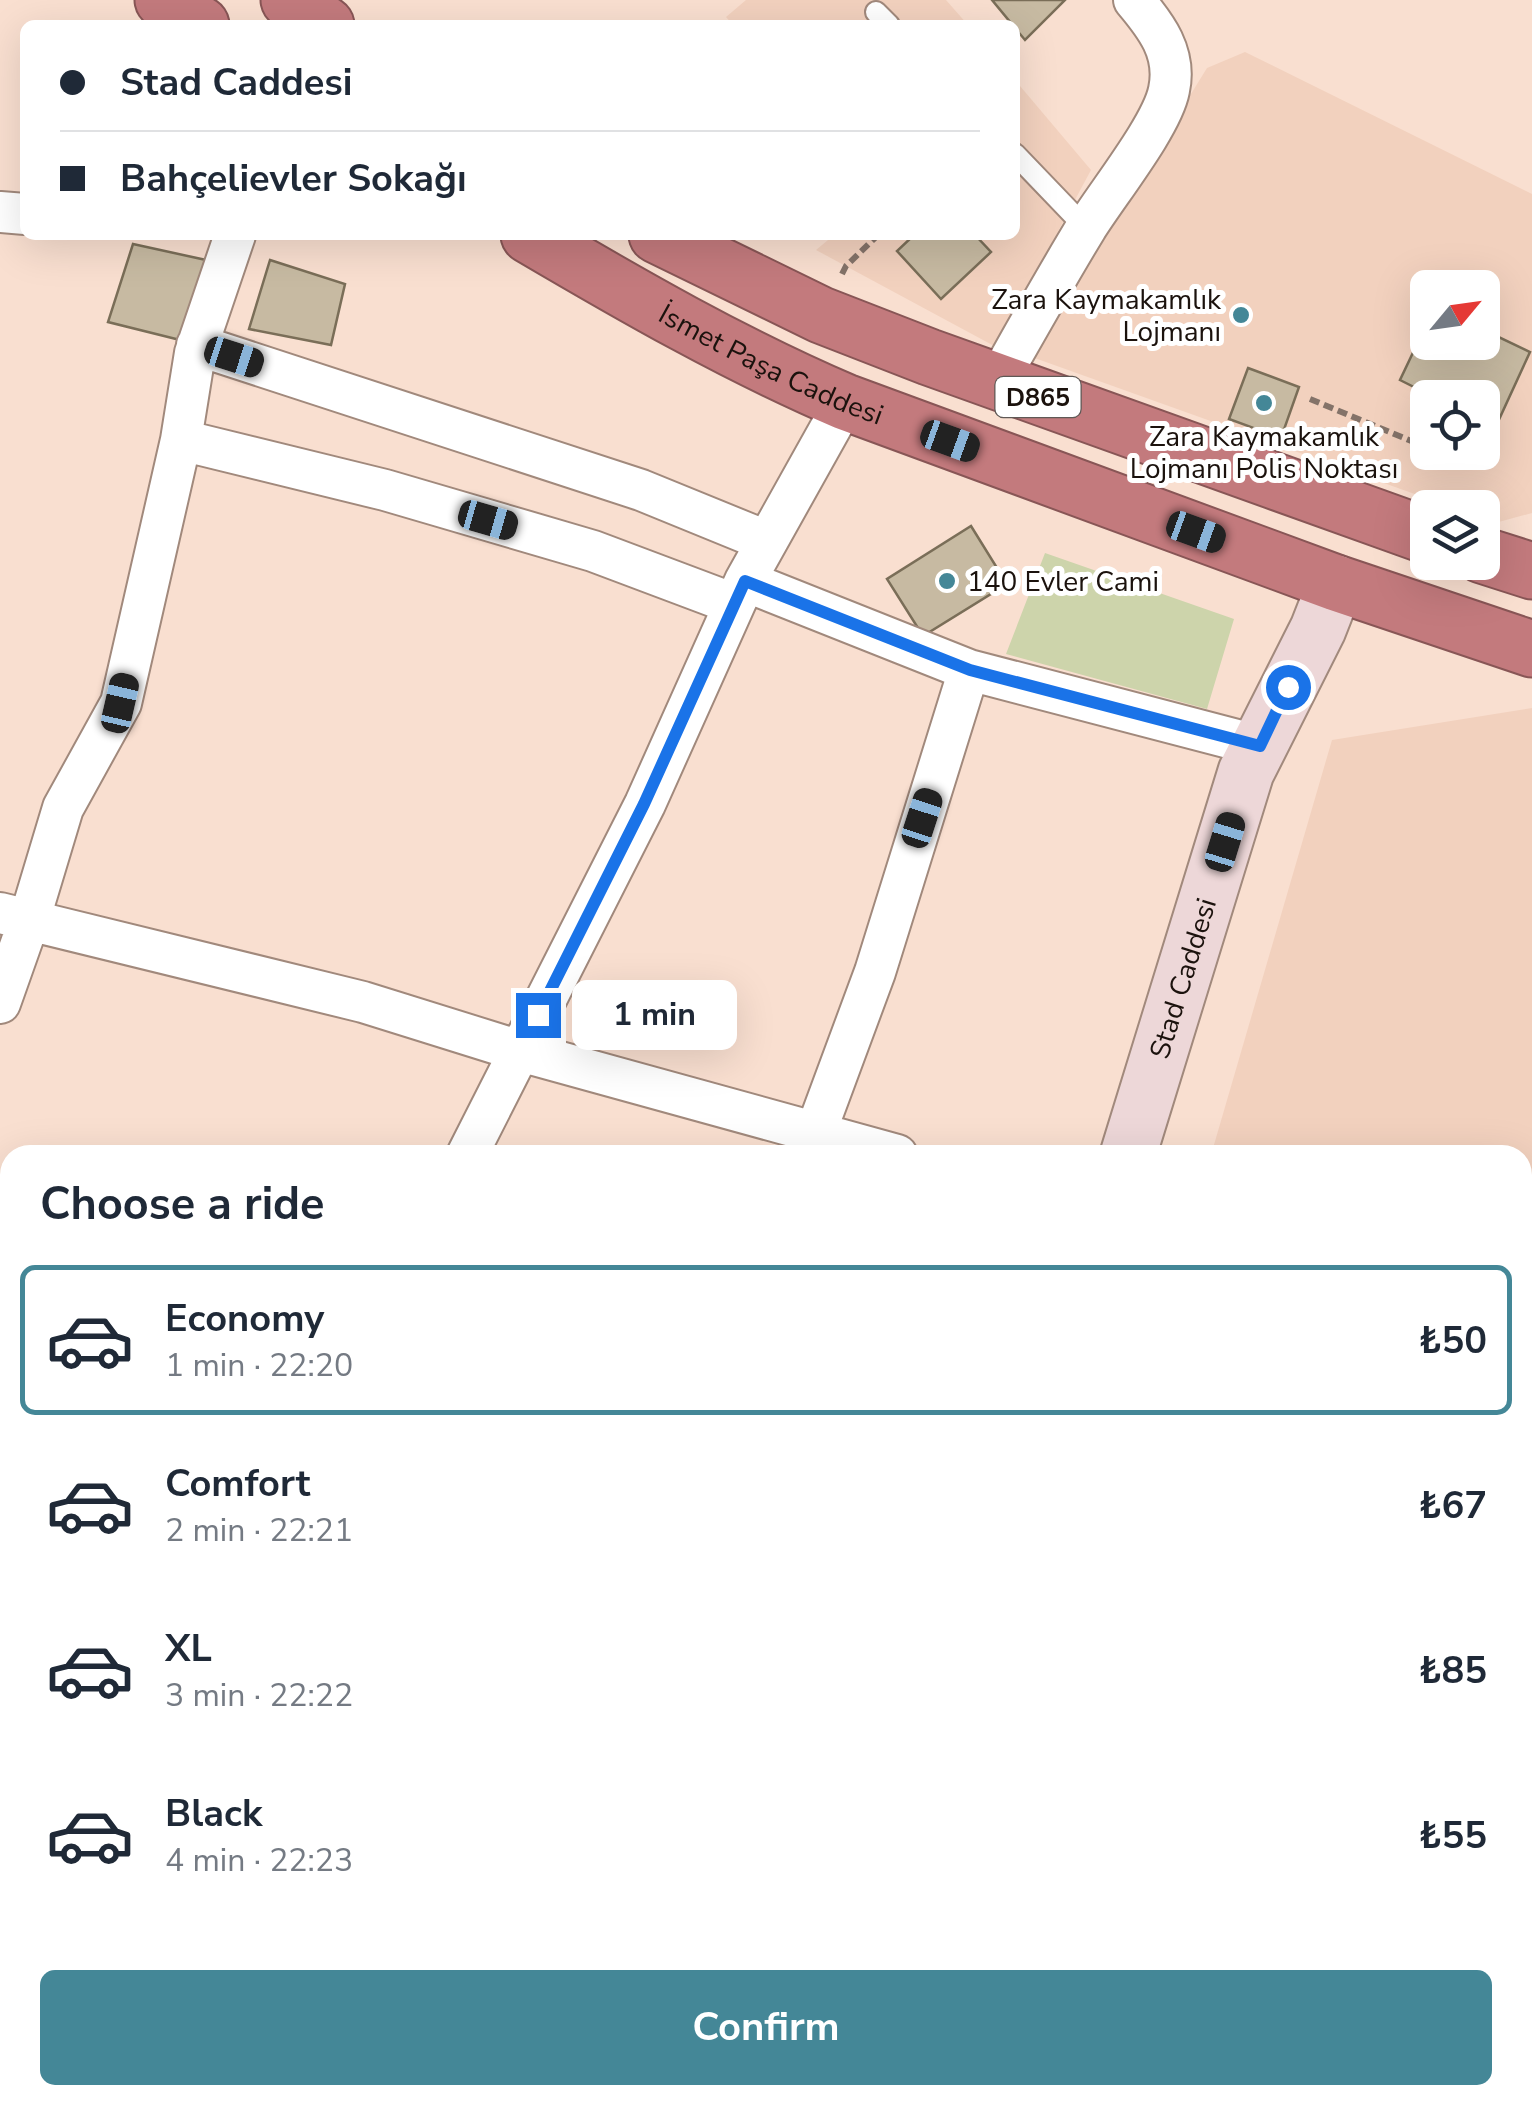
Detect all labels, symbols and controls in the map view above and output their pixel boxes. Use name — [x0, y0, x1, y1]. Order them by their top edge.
text: Stad Caddesi — [120, 57, 353, 108]
text: Bahçelievler Sokağı — [120, 153, 467, 204]
north arrow — [1410, 270, 1500, 360]
map controls — [1410, 270, 1500, 580]
place label: Zara Kaymakamlık Lojmanı — [991, 281, 1222, 351]
street label: İsmet Paşa Caddesi — [652, 295, 888, 434]
marker: Zara Kaymakamlık Lojmanı — [1230, 304, 1252, 326]
car — [201, 333, 267, 381]
road number: D865 — [996, 377, 1080, 417]
button: locate — [1410, 380, 1500, 470]
marker: Zara Kaymakamlık Lojmanı Polis Noktası — [1253, 392, 1275, 414]
car — [917, 417, 983, 465]
place label: Zara Kaymakamlık Lojmanı Polis Noktası — [1130, 418, 1398, 488]
button: layers — [1410, 490, 1500, 580]
car — [455, 497, 521, 543]
car — [1163, 508, 1229, 556]
place label: 140 Evler Cami — [967, 563, 1159, 601]
marker: 140 Evler Cami — [936, 570, 958, 592]
route start — [1266, 665, 1311, 710]
car — [99, 670, 141, 736]
car — [898, 785, 946, 851]
car — [1202, 809, 1248, 875]
street label: Stad Caddesi — [1141, 894, 1226, 1063]
callout: 1 min — [573, 980, 738, 1050]
route end — [516, 993, 561, 1038]
text: 1 min — [613, 993, 696, 1036]
text: Choose a ride — [40, 1174, 325, 1235]
text: Economy — [165, 1293, 324, 1344]
icon: car — [45, 1295, 135, 1385]
text: ₺50 — [1419, 1315, 1487, 1366]
text: 1 min · 22:20 — [165, 1344, 353, 1387]
text: Comfort — [165, 1458, 310, 1509]
icon: car — [45, 1460, 135, 1550]
text: ₺67 — [1419, 1480, 1487, 1531]
text: 2 min · 22:21 — [165, 1509, 353, 1552]
text: XL — [165, 1623, 212, 1674]
icon: car — [45, 1625, 135, 1715]
text: ₺85 — [1419, 1645, 1487, 1696]
text: 3 min · 22:22 — [165, 1674, 353, 1717]
text: Black — [165, 1788, 262, 1839]
icon: car — [45, 1790, 135, 1880]
text: ₺55 — [1419, 1810, 1487, 1861]
text: 4 min · 22:23 — [165, 1839, 353, 1882]
button: Confirm — [40, 1970, 1492, 2085]

